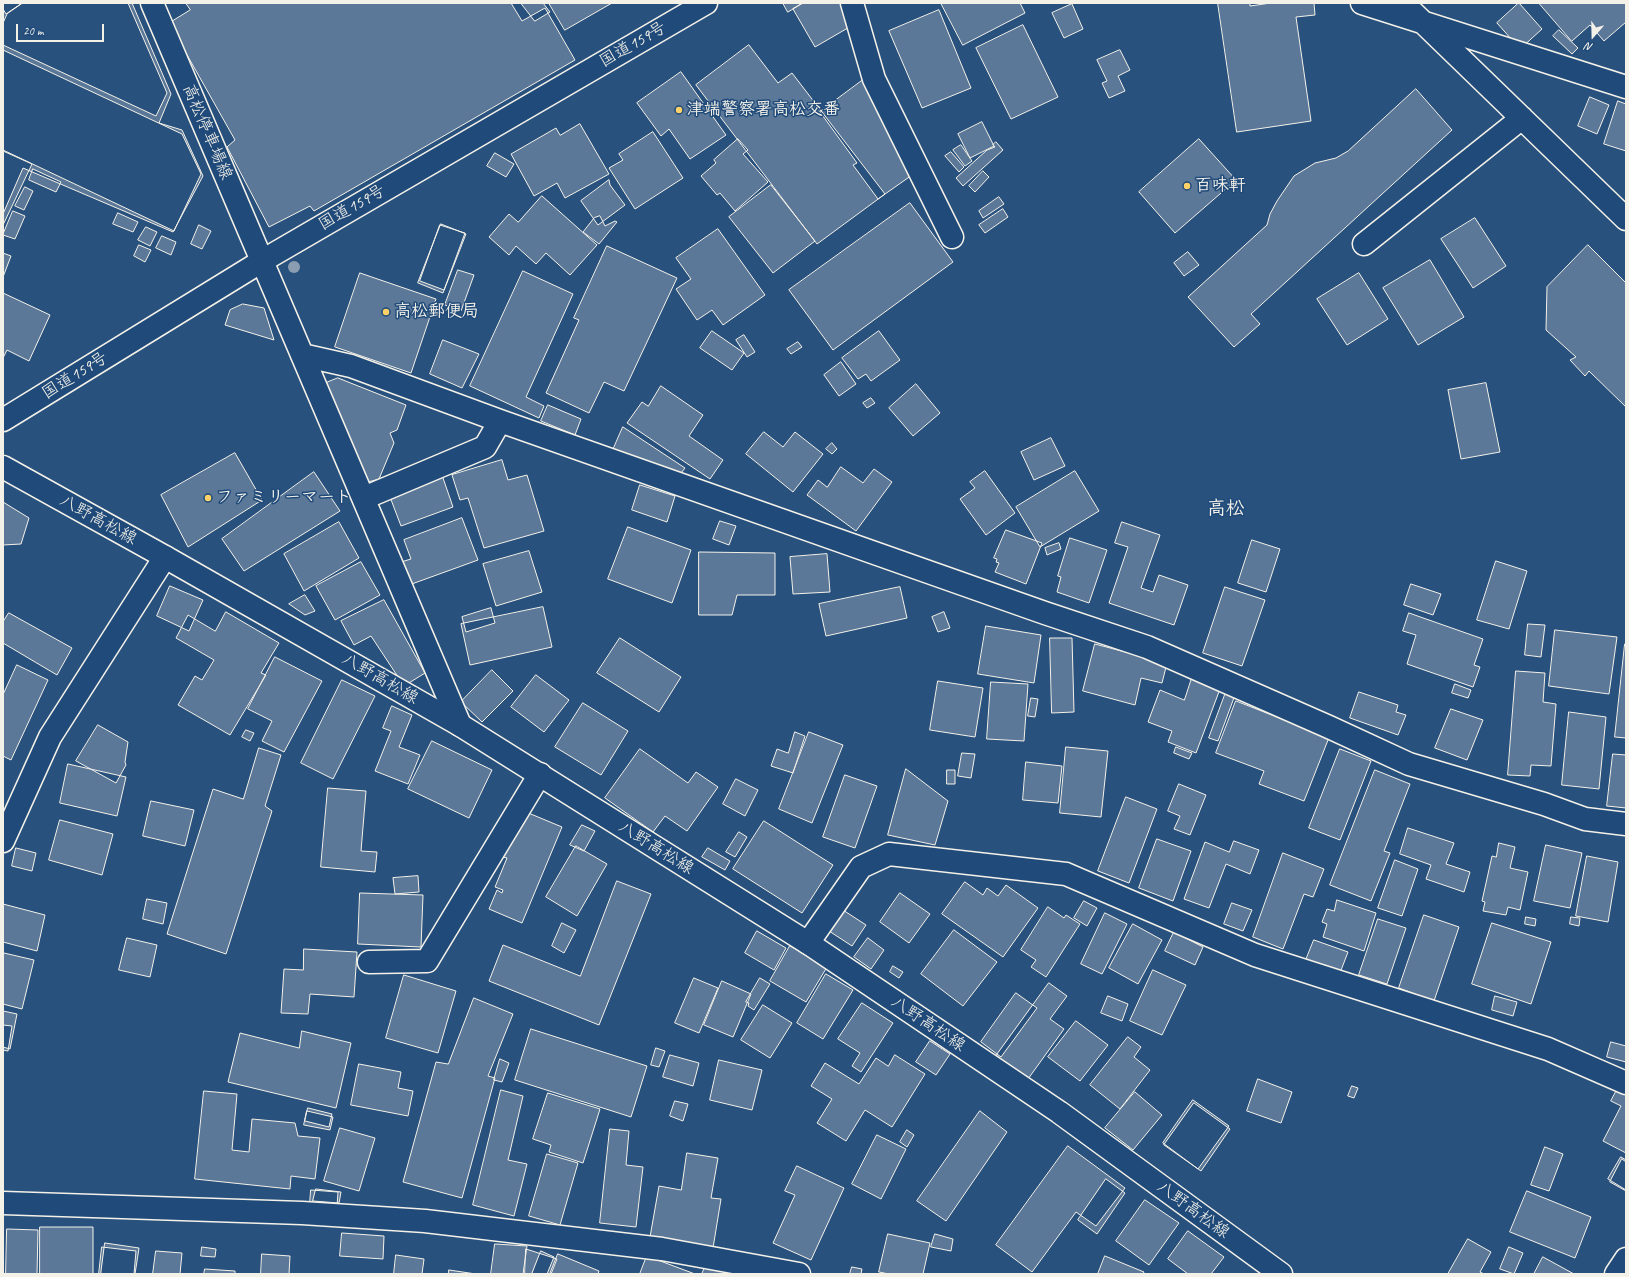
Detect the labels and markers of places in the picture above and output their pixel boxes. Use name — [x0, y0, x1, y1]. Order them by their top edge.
place label: 津端警察署高松交番 — [687, 100, 840, 120]
marker: 津端警察署高松交番 — [674, 105, 684, 115]
place label: 百味軒 — [1195, 176, 1246, 196]
marker: 百味軒 — [1182, 181, 1192, 191]
place label: 高松郵便局 — [394, 302, 479, 322]
marker: 高松郵便局 — [381, 307, 391, 317]
place label: ファミリーマート — [216, 488, 352, 508]
marker: ファミリーマート — [203, 493, 213, 503]

